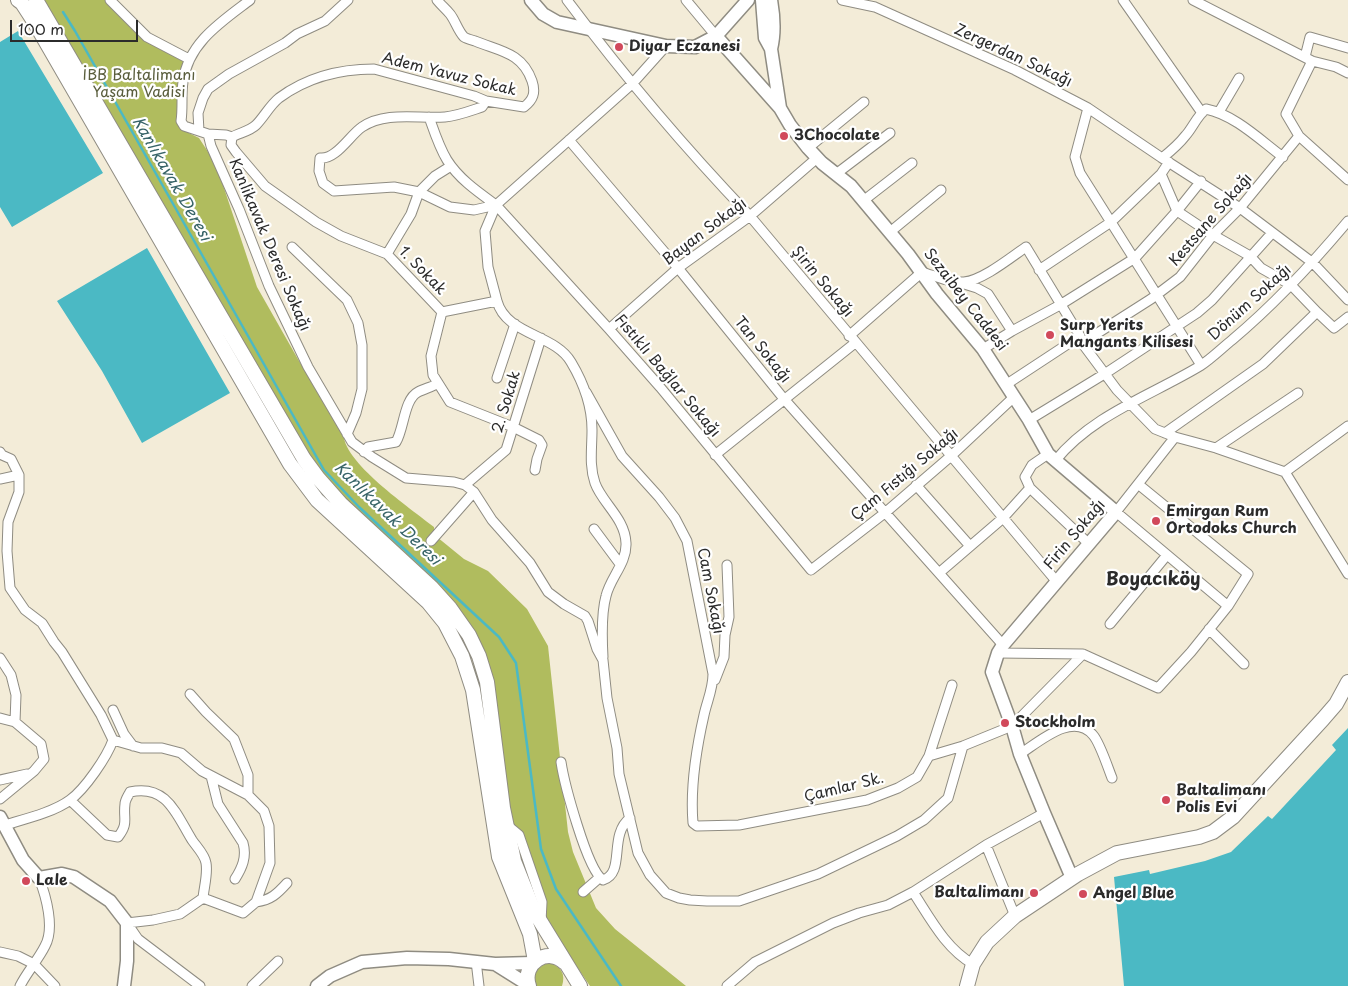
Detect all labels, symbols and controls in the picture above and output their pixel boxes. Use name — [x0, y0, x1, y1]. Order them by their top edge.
scale bar — [12, 10, 140, 42]
text: 100 m — [18, 17, 64, 40]
street label: Zergerdan Sokağı — [951, 21, 1075, 91]
place label: Diyar Eczanesi — [629, 38, 740, 56]
marker: Diyar Eczanesi — [613, 41, 625, 53]
street label: Adem Yavuz Sokak — [380, 50, 518, 100]
park label: İBB Baltalimanı Yaşam Vadisi — [83, 67, 195, 102]
water label: Kanlıkavak Deresi — [128, 113, 214, 245]
place label: 3Chocolate — [794, 127, 880, 145]
marker: 3Chocolate — [778, 130, 790, 142]
street label: Kanlikavak Deresi Sokağı — [224, 156, 314, 334]
street label: Kestsane Sokağı — [1166, 170, 1256, 270]
street label: Bayan Sokağı — [660, 195, 750, 269]
street label: 1. Sokak — [395, 243, 449, 299]
street label: Şirin Sokağı — [787, 243, 857, 321]
street label: Sezaibey Caddesi — [919, 245, 1011, 355]
street label: Dönüm Sokağı — [1205, 261, 1295, 345]
street label: Fıstıklı Bağlar Sokağı — [610, 311, 724, 441]
street label: Tan Sokağı — [730, 313, 794, 387]
place label: Surp Yerits Mangants Kilisesi — [1060, 317, 1193, 352]
marker: Surp Yerits Mangants Kilisesi — [1044, 329, 1056, 341]
street label: 2. Sokak — [489, 369, 525, 435]
street label: Çam Fıstığı Sokağı — [848, 425, 962, 525]
water label: Kanlıkavak Deresi — [330, 458, 444, 570]
street label: Firin Sokağı — [1040, 496, 1110, 574]
place label: Emirgan Rum Ortodoks Church — [1166, 503, 1297, 538]
marker: Emirgan Rum Ortodoks Church — [1150, 515, 1162, 527]
street label: Cam Sokağı — [693, 546, 727, 636]
district label: Boyacıköy — [1106, 569, 1200, 591]
place label: Stockholm — [1015, 714, 1096, 732]
marker: Stockholm — [999, 717, 1011, 729]
street label: Çamlar Sk. — [802, 769, 886, 807]
place label: Baltalimanı Polis Evi — [1176, 782, 1266, 817]
marker: Baltalimanı Polis Evi — [1160, 794, 1172, 806]
place label: Lale — [36, 872, 67, 890]
marker: Lale — [20, 875, 32, 887]
place label: Baltalimanı — [934, 884, 1024, 902]
place label: Angel Blue — [1093, 885, 1174, 903]
marker: Baltalimanı — [1028, 887, 1040, 899]
marker: Angel Blue — [1077, 888, 1089, 900]

